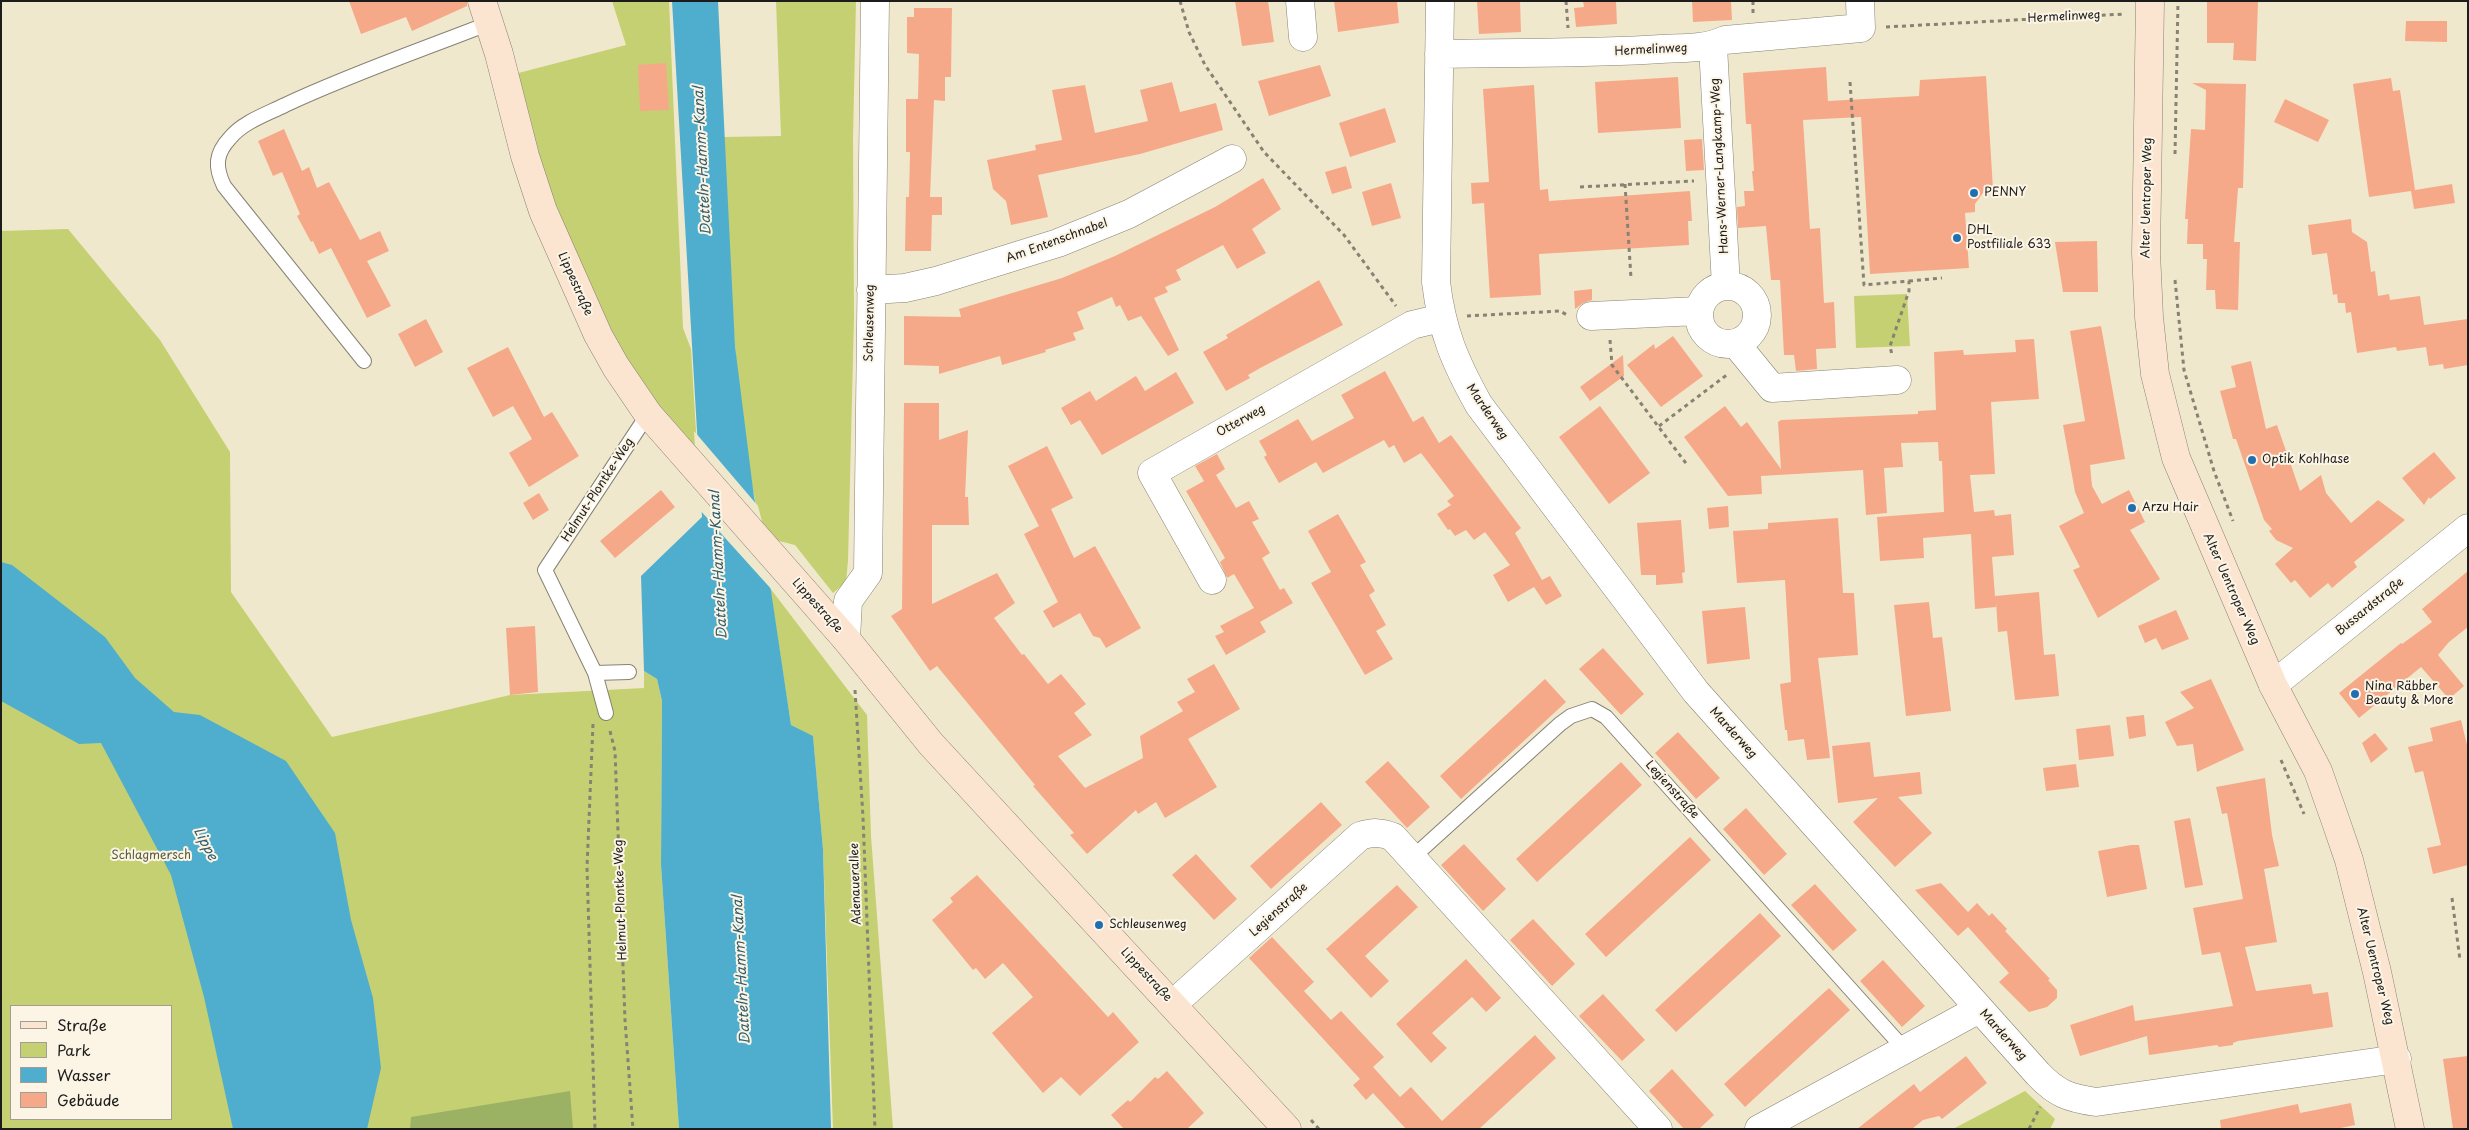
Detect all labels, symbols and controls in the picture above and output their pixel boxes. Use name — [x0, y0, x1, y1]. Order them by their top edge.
street label: Hermelinweg — [2027, 8, 2101, 26]
street label: Hermelinweg — [1614, 41, 1688, 59]
street label: Hans-Werner-Langkamp-Weg — [1708, 78, 1732, 254]
water label: Datteln-Hamm-Kanal — [691, 86, 715, 236]
street label: Alter Uentroper Weg — [2139, 138, 2155, 258]
place label: PENNY — [1984, 186, 2026, 200]
marker: PENNY — [1968, 187, 1980, 199]
street label: Am Entenschnabel — [1004, 216, 1110, 266]
place label: DHL Postfiliale 633 — [1967, 224, 2051, 252]
marker: DHL Postfiliale 633 — [1951, 232, 1963, 244]
street label: Lippestraße — [555, 250, 595, 318]
street label: Schleusenweg — [862, 284, 878, 362]
street label: Marderweg — [1463, 381, 1511, 443]
street label: Otterweg — [1214, 402, 1268, 440]
street label: Helmut-Plontke-Weg — [559, 435, 637, 545]
place label: Optik Kohlhase — [2262, 453, 2349, 467]
marker: Optik Kohlhase — [2246, 454, 2258, 466]
water label: Datteln-Hamm-Kanal — [707, 490, 731, 640]
place label: Arzu Hair — [2142, 501, 2198, 515]
marker: Arzu Hair — [2126, 502, 2138, 514]
street label: Alter Uentroper Weg — [2200, 531, 2262, 647]
street label: Bussardstraße — [2333, 575, 2407, 639]
street label: Lippestraße — [789, 576, 845, 636]
place label: Nina Räbber Beauty & More — [2365, 680, 2453, 708]
marker: Nina Räbber Beauty & More — [2349, 688, 2361, 700]
street label: Marderweg — [1706, 704, 1760, 762]
street label: Legienstraße — [1642, 758, 1702, 822]
water label: Lippe — [189, 825, 221, 863]
street label: Helmut-Plontke-Weg — [612, 839, 630, 961]
street label: Adenauerallee — [847, 843, 865, 925]
park label: Schlagmersch — [111, 849, 191, 863]
street label: Legienstraße — [1247, 880, 1311, 940]
water label: Datteln-Hamm-Kanal — [730, 895, 754, 1045]
street label: Alter Uentroper Weg — [2353, 906, 2397, 1026]
place label: Schleusenweg — [1109, 918, 1187, 932]
marker: Schleusenweg — [1093, 919, 1105, 931]
street label: Lippestraße — [1117, 945, 1175, 1005]
legend — [10, 1005, 172, 1120]
street label: Marderweg — [1976, 1006, 2030, 1064]
text: Straße — [57, 1013, 107, 1036]
text: Park — [57, 1038, 91, 1061]
text: Wasser — [57, 1063, 110, 1086]
text: Gebäude — [57, 1088, 119, 1111]

